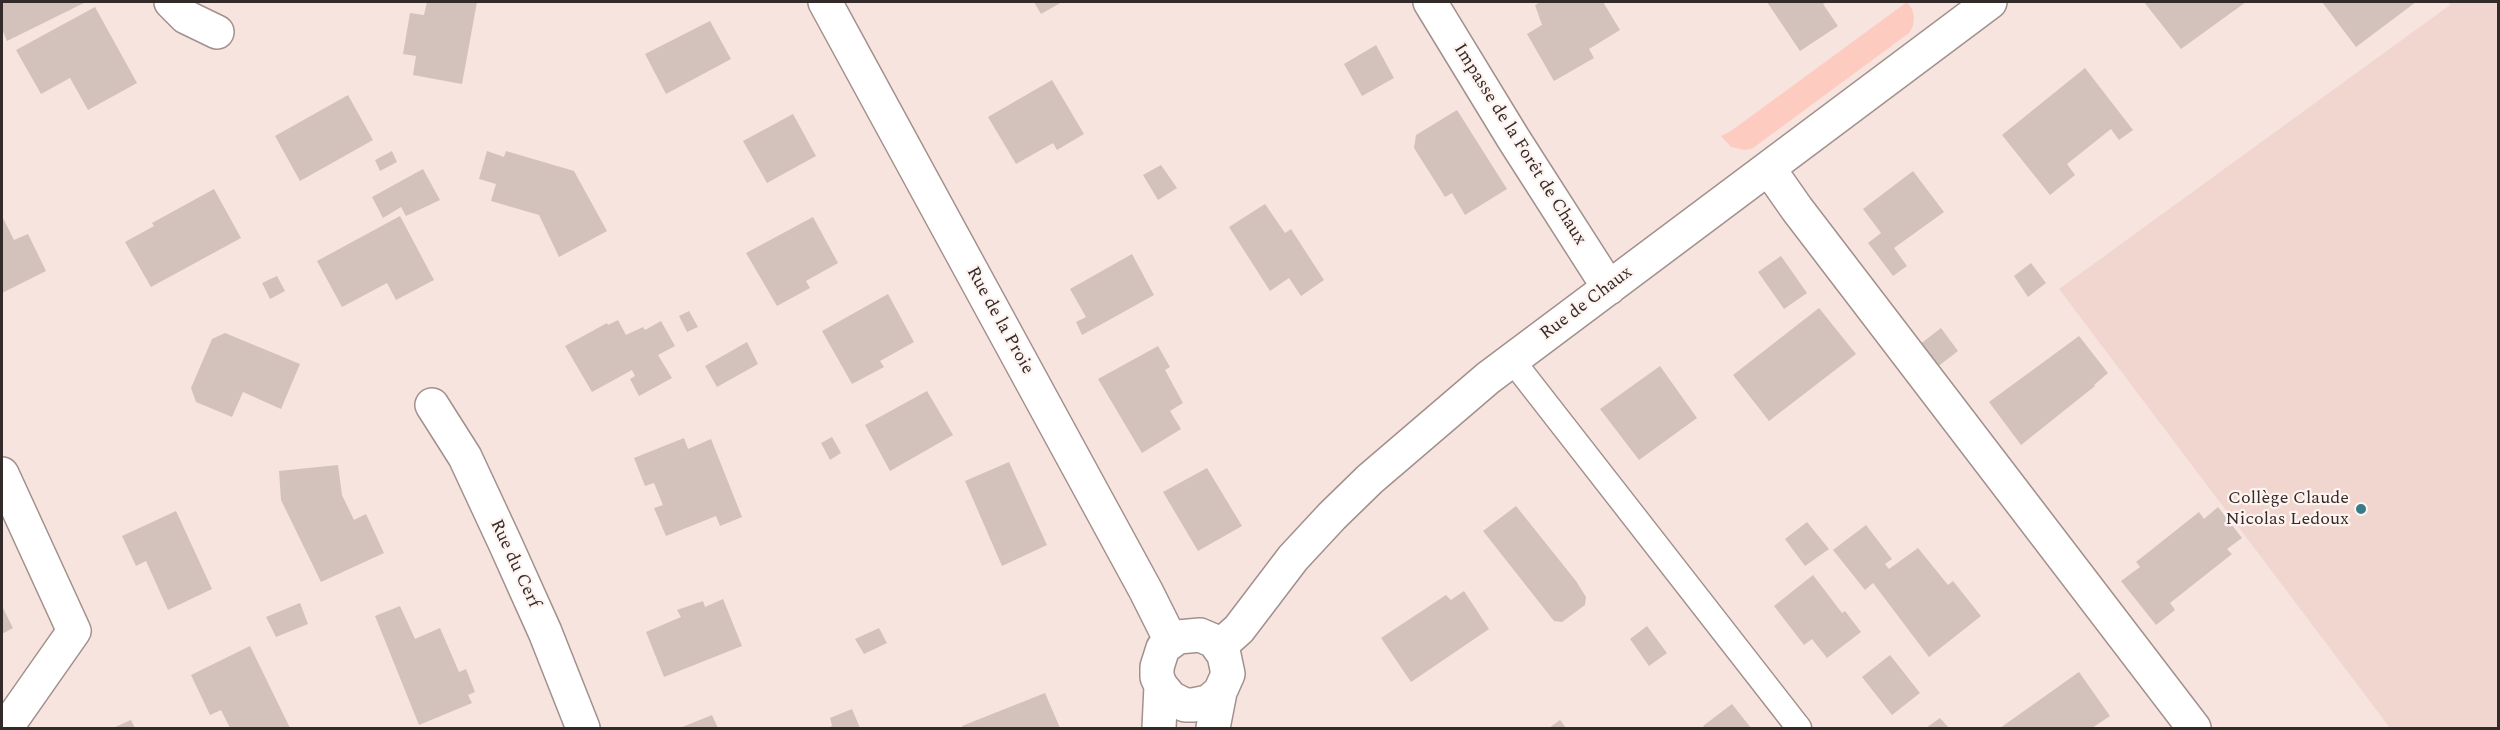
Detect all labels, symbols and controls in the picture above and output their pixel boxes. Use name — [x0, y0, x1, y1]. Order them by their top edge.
street label: Impasse de la Forêt de Chaux — [1448, 40, 1590, 250]
street label: Rue de Chaux — [1537, 262, 1637, 346]
street label: Rue de la Proie — [961, 263, 1037, 379]
place label: Collège Claude Nicolas Ledoux — [2225, 488, 2349, 530]
marker: Collège Claude Nicolas Ledoux — [2354, 502, 2368, 516]
street label: Rue du Cerf — [484, 516, 544, 612]

